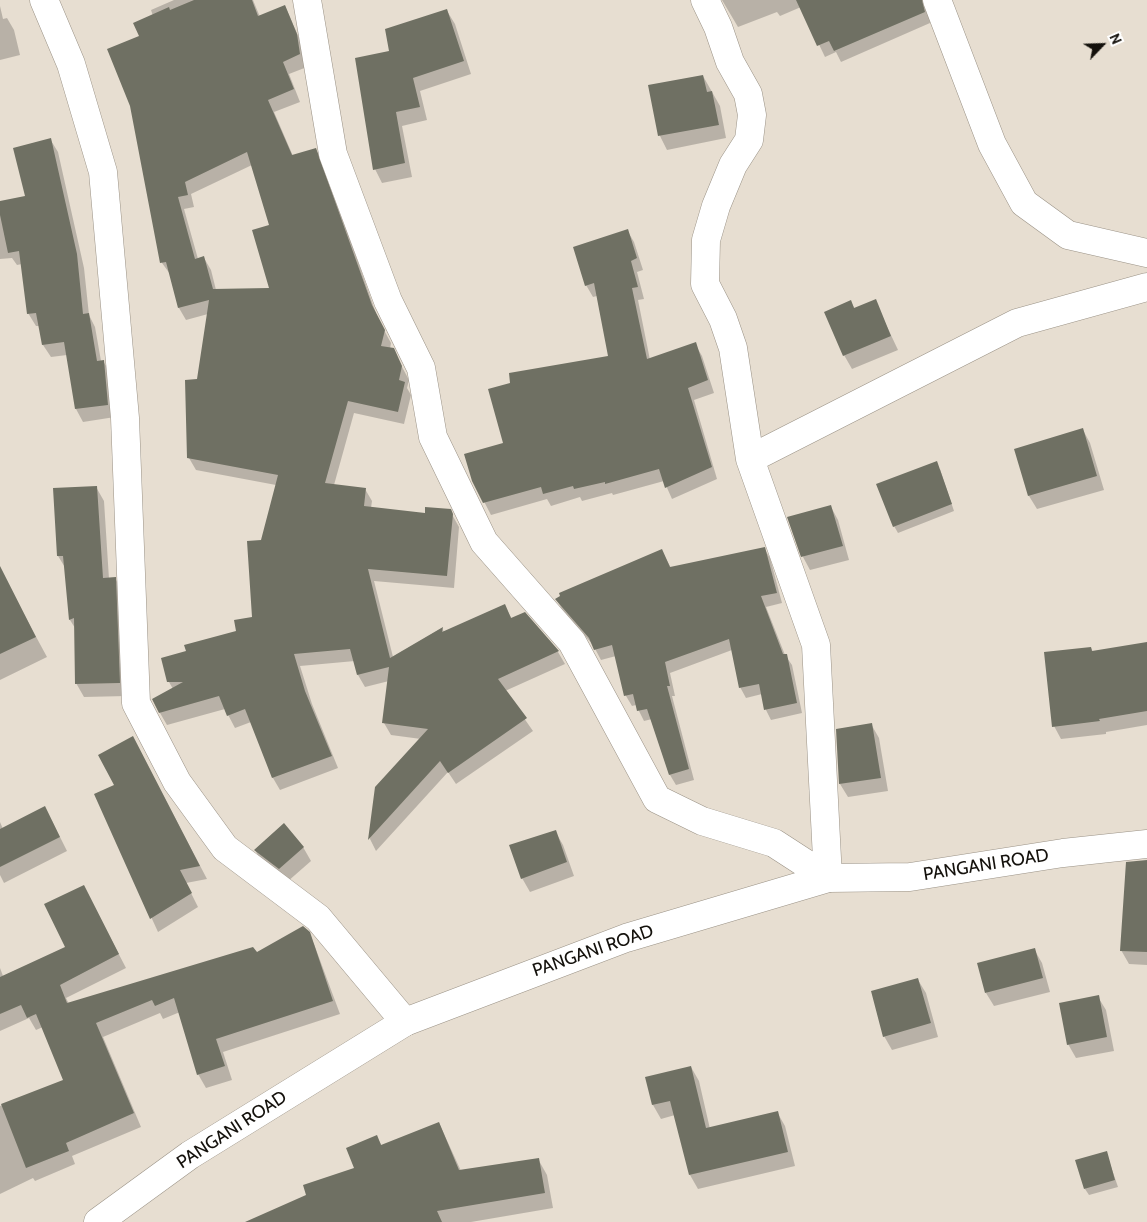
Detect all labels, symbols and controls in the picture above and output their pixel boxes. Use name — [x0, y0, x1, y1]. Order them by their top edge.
north arrow — [1077, 20, 1127, 70]
text: N — [1105, 31, 1126, 47]
street label: PANGANI ROAD — [922, 844, 1050, 886]
street label: PANGANI ROAD — [530, 920, 656, 982]
street label: PANGANI ROAD — [173, 1086, 291, 1174]

